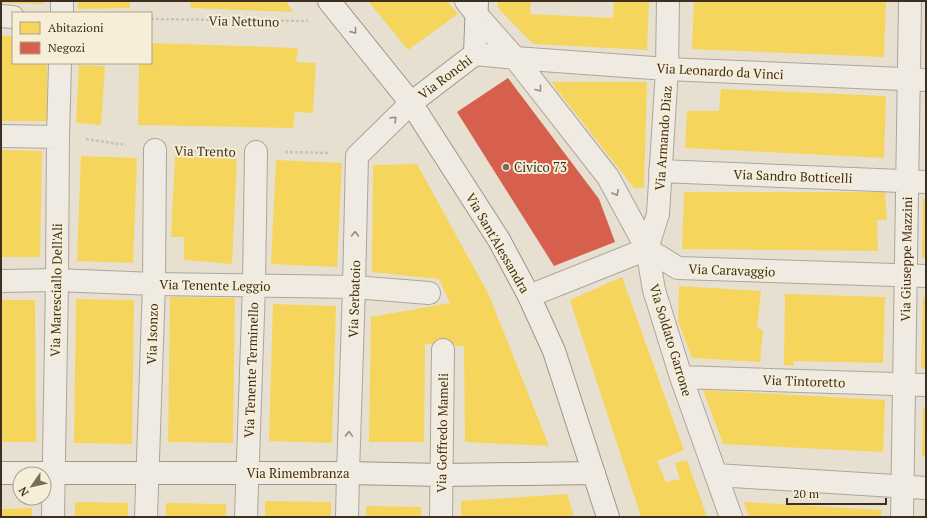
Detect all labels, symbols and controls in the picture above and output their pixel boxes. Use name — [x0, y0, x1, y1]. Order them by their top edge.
street label: Via Nettuno — [209, 11, 279, 31]
legend — [12, 12, 152, 64]
text: Abitazioni — [48, 20, 104, 35]
one-way arrow — [349, 27, 356, 34]
text: Negozi — [48, 40, 85, 55]
street label: Via Ronchi — [414, 51, 476, 103]
street label: Via Leonardo da Vinci — [656, 59, 784, 83]
one-way arrow — [534, 84, 541, 91]
street label: Via Armando Diaz — [650, 85, 676, 191]
one-way arrow — [389, 116, 397, 124]
street label: Via Trento — [174, 141, 236, 161]
place label: Civico 73 — [514, 158, 567, 176]
marker: Civico 73 — [501, 162, 511, 172]
street label: Via Sandro Botticelli — [733, 165, 853, 187]
street label: Via Sant'Alessandra — [462, 189, 534, 297]
one-way arrow — [612, 189, 619, 196]
street label: Via Giuseppe Mazzini — [896, 196, 916, 322]
street label: Via Maresciallo Dell'Ali — [46, 223, 66, 357]
one-way arrow — [351, 231, 359, 237]
street label: Via Caravaggio — [688, 259, 776, 281]
street label: Via Serbatoio — [344, 260, 364, 338]
street label: Via Tenente Leggio — [159, 275, 271, 295]
street label: Via Soldato Garrone — [645, 282, 697, 398]
street label: Via Tenente Terminello — [240, 302, 262, 438]
street label: Via Isonzo — [142, 303, 162, 365]
street label: Via Tintoretto — [762, 371, 846, 391]
street label: Via Goffredo Mameli — [432, 373, 452, 493]
one-way arrow — [345, 431, 353, 437]
street label: Via Rimembranza — [247, 464, 350, 482]
north arrow — [12, 466, 52, 506]
scale bar — [787, 480, 886, 506]
text: N — [15, 484, 32, 499]
text: 20 m — [793, 486, 820, 501]

